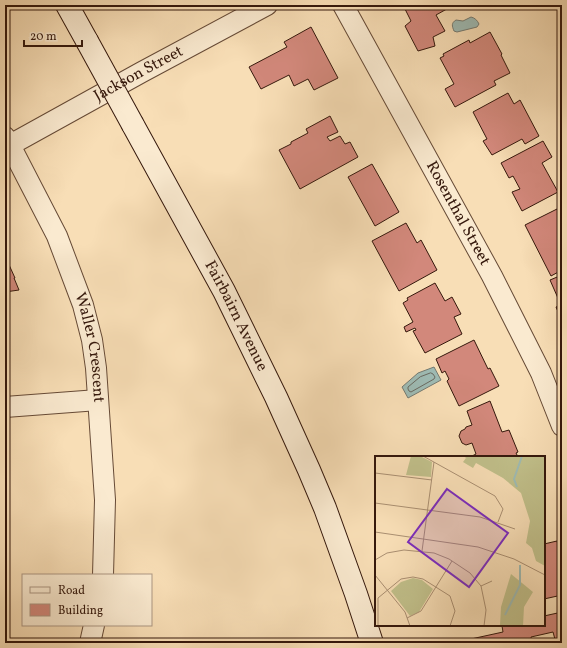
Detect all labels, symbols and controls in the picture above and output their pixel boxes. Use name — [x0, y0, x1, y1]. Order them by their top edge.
scale bar — [24, 22, 82, 48]
text: 20 m — [30, 29, 57, 45]
street label: Jackson Street — [90, 41, 188, 107]
street label: Rosenthal Street — [420, 157, 496, 270]
street label: Fairbairn Avenue — [199, 257, 273, 375]
street label: Waller Crescent — [68, 290, 109, 404]
inset map — [375, 456, 545, 626]
legend — [22, 574, 152, 626]
text: Road — [58, 583, 85, 599]
text: Building — [58, 603, 103, 619]

